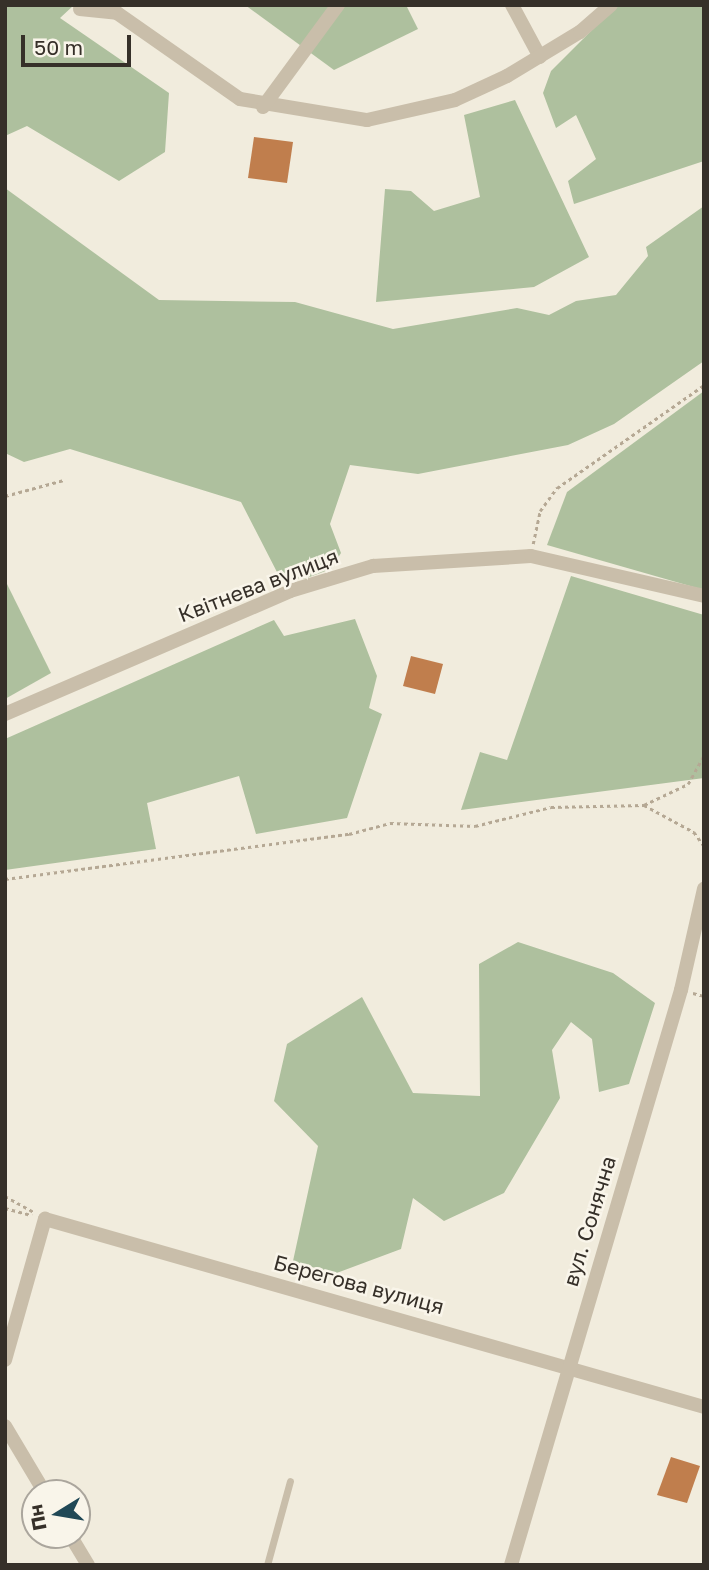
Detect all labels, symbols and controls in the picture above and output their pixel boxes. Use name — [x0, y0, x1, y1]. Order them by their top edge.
scale bar — [24, 21, 135, 65]
text: 50 m — [34, 34, 83, 60]
street label: Квітнева вулиця — [174, 543, 342, 627]
street label: вул. Сонячна — [557, 1153, 621, 1289]
street label: Берегова вулиця — [271, 1249, 447, 1319]
north arrow — [21, 1479, 91, 1549]
text: Пн — [23, 1503, 51, 1533]

